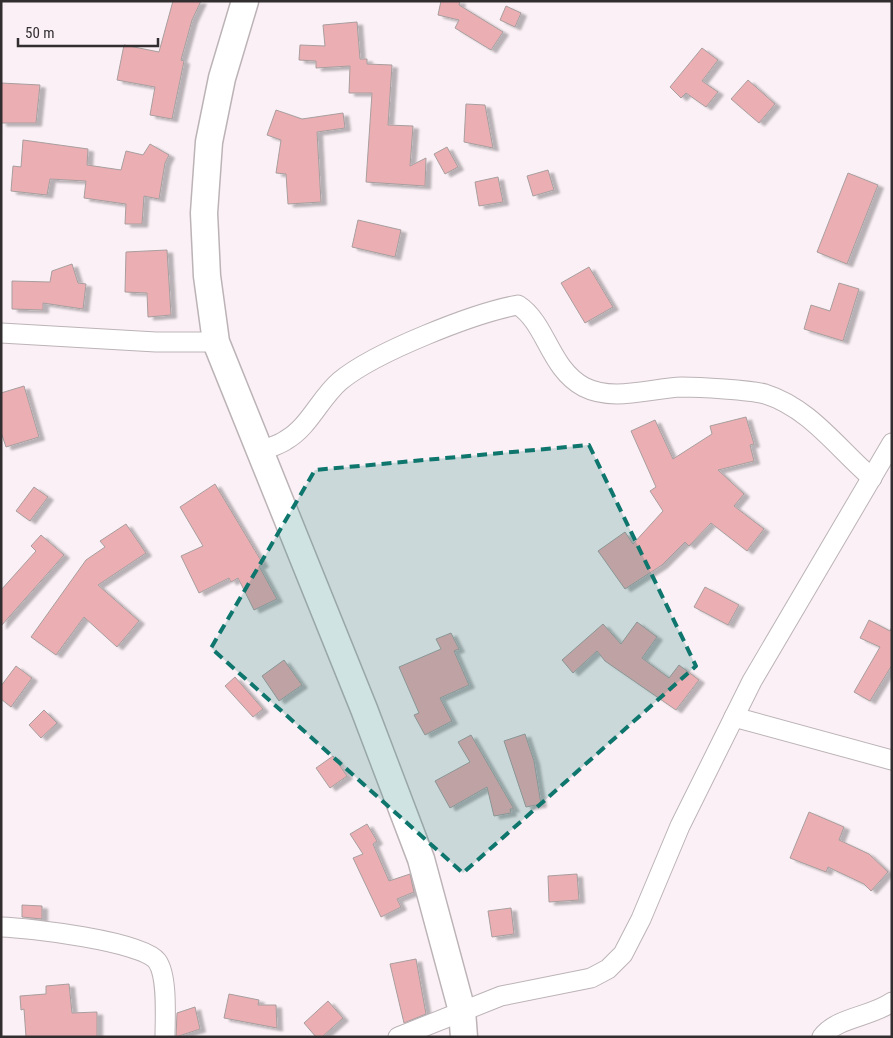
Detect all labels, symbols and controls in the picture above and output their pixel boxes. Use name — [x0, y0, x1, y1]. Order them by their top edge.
scale bar — [18, 15, 158, 47]
text: 50 m — [25, 24, 55, 42]

